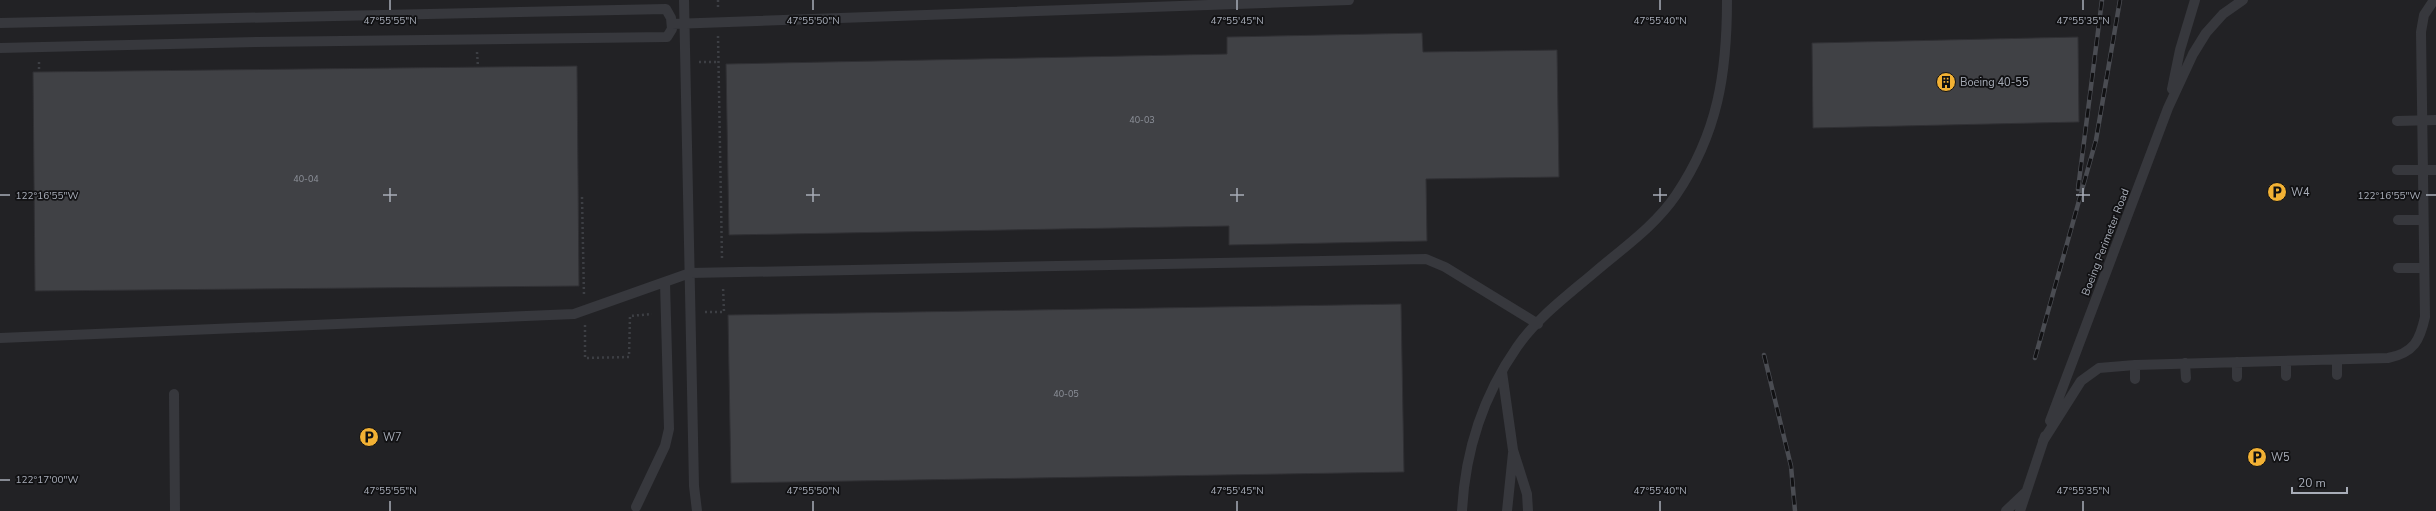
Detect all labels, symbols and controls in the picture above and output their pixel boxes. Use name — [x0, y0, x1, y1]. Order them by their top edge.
text: 47°55'55"N — [363, 14, 417, 28]
text: 47°55'50"N — [786, 14, 840, 28]
text: 47°55'45"N — [1210, 14, 1264, 28]
text: 47°55'40"N — [1633, 14, 1687, 28]
text: 47°55'35"N — [2056, 14, 2110, 28]
building icon: Boeing 40-55 — [1935, 71, 1957, 93]
place label: Boeing 40-55 — [1960, 75, 2029, 90]
house number: 40-03 — [1129, 114, 1155, 126]
house number: 40-04 — [293, 173, 319, 185]
parking icon: W4 — [2266, 181, 2288, 203]
place label: W4 — [2291, 185, 2310, 200]
street label: Boeing Perimeter Road — [2078, 186, 2133, 298]
text: 122°16'55"W — [16, 189, 78, 203]
text: 122°16'55"W — [2358, 189, 2420, 203]
house number: 40-05 — [1053, 388, 1079, 400]
parking icon: W7 — [358, 426, 380, 448]
place label: W7 — [383, 430, 402, 445]
parking icon: W5 — [2246, 446, 2268, 468]
place label: W5 — [2271, 450, 2290, 465]
scale bar — [2292, 469, 2347, 495]
text: 122°17'00"W — [16, 473, 78, 487]
text: 20 m — [2298, 475, 2326, 491]
text: 47°55'55"N — [363, 484, 417, 498]
text: 47°55'50"N — [786, 484, 840, 498]
text: 47°55'45"N — [1210, 484, 1264, 498]
text: 47°55'40"N — [1633, 484, 1687, 498]
text: 47°55'35"N — [2056, 484, 2110, 498]

